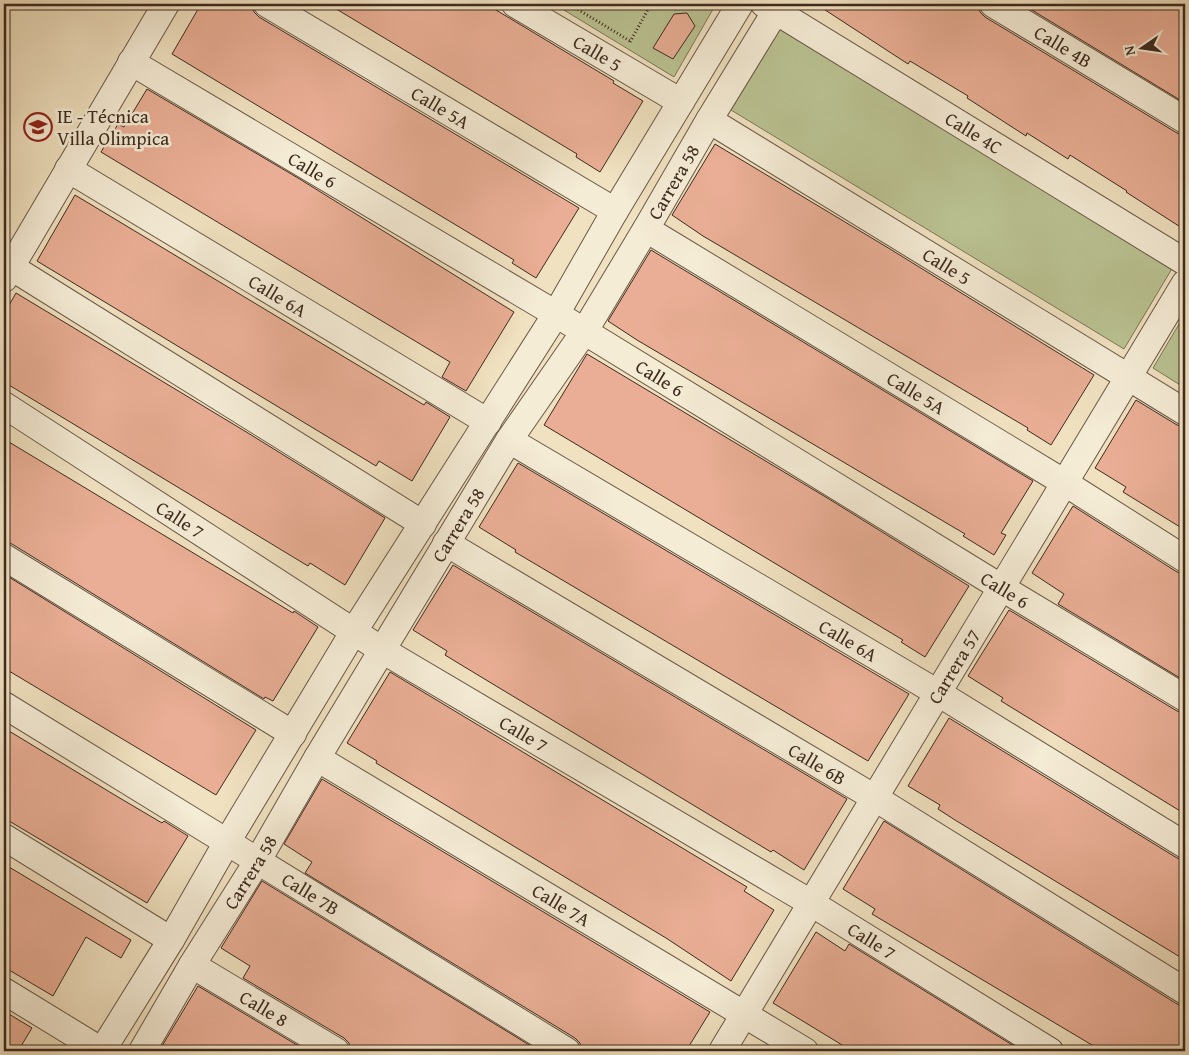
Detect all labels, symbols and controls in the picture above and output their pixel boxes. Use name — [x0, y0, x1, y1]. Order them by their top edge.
street label: Calle 4B — [1029, 18, 1097, 75]
north arrow — [1116, 22, 1166, 72]
street label: Calle 5 — [568, 27, 627, 78]
text: N — [1118, 43, 1140, 58]
street label: Calle 5A — [406, 79, 476, 136]
place label: IE - Técnica Villa Olimpica — [57, 102, 169, 152]
street label: Calle 4C — [940, 104, 1008, 161]
school or university icon: IE - Técnica Villa Olimpica — [23, 112, 53, 142]
street label: Carrera 58 — [640, 139, 706, 225]
street label: Calle 6 — [283, 144, 342, 195]
street label: Calle 5 — [917, 240, 976, 291]
street label: Calle 6A — [243, 267, 313, 324]
street label: Calle 6 — [630, 352, 689, 403]
street label: Calle 5A — [882, 364, 951, 422]
street label: Carrera 58 — [425, 482, 491, 567]
street label: Calle 7 — [151, 493, 210, 545]
street label: Calle 6 — [975, 564, 1035, 615]
street label: Calle 6A — [814, 612, 883, 669]
street label: Carrera 57 — [920, 624, 987, 709]
street label: Calle 7 — [494, 708, 553, 759]
street label: Calle 6B — [783, 736, 852, 792]
street label: Carrera 58 — [217, 830, 284, 915]
street label: Calle 7B — [277, 865, 345, 922]
street label: Calle 7A — [527, 876, 596, 933]
street label: Calle 7 — [842, 915, 901, 966]
street label: Calle 8 — [235, 983, 294, 1033]

